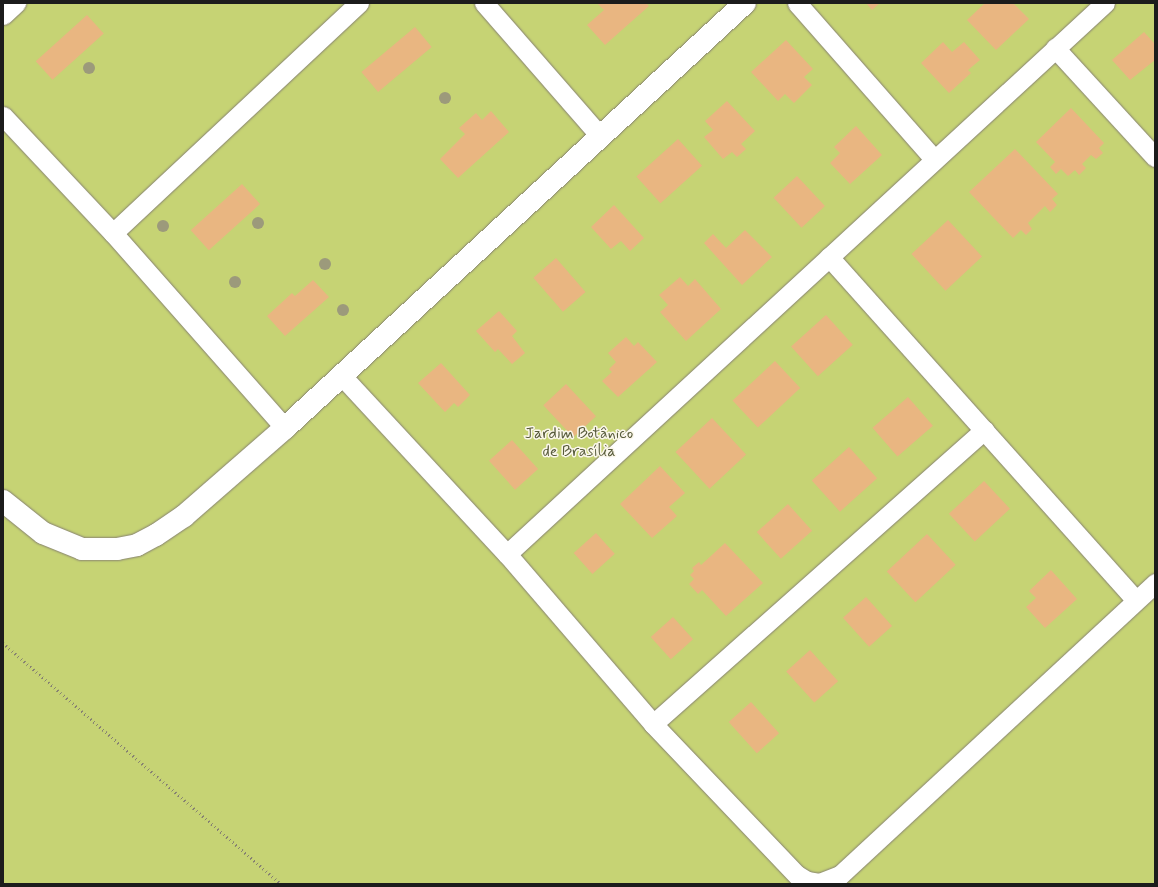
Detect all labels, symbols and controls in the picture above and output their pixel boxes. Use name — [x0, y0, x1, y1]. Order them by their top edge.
park label: Jardim Botânico de Brasília — [525, 424, 633, 462]

